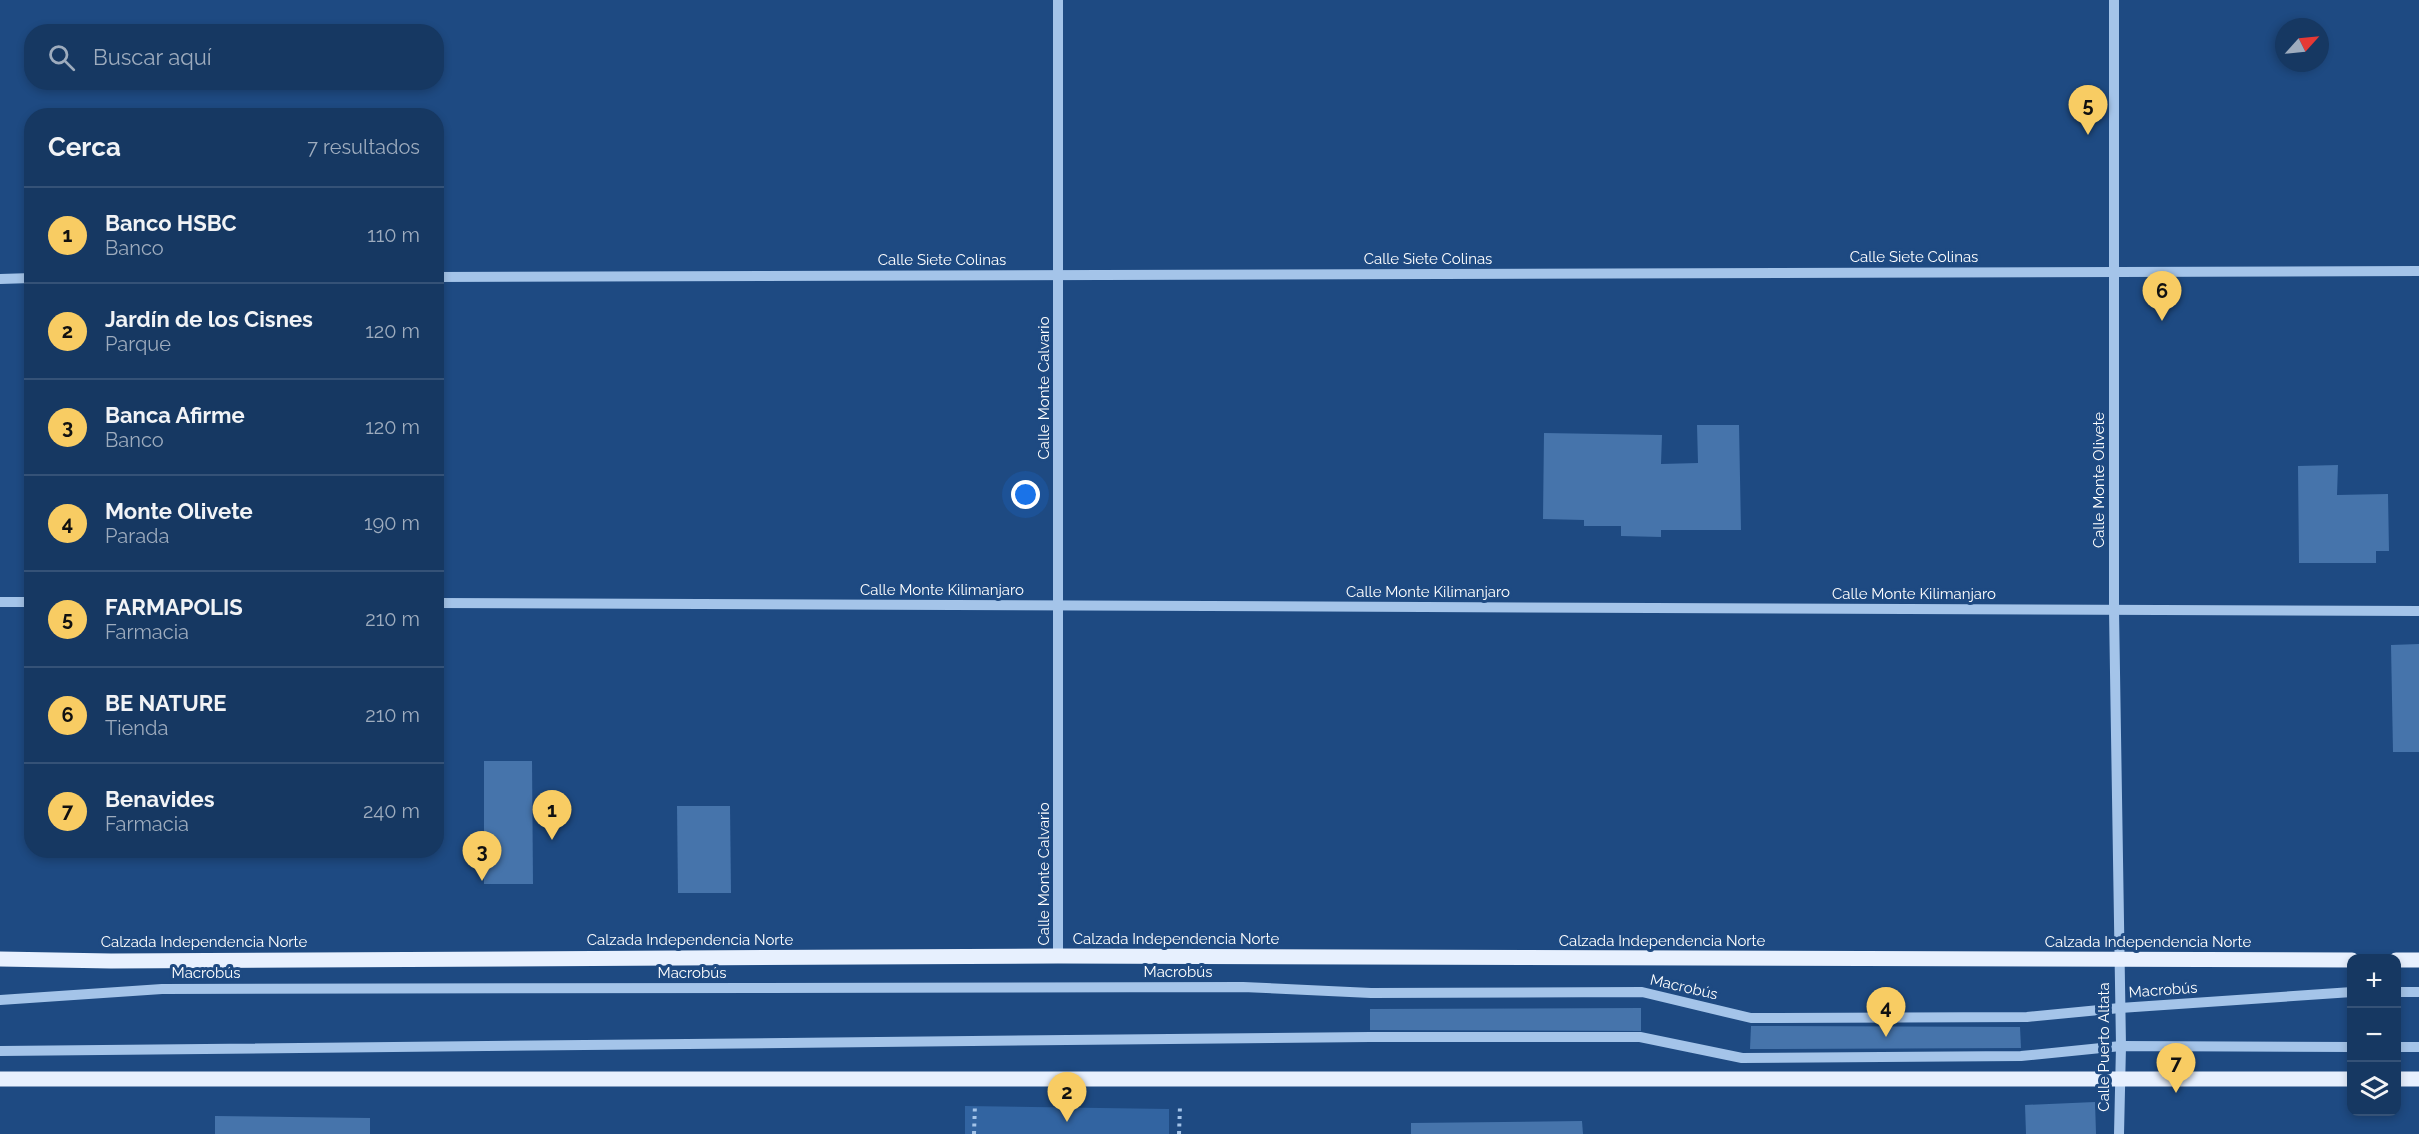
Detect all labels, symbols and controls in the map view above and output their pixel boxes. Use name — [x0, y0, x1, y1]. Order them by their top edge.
north arrow — [2275, 18, 2329, 72]
search box — [24, 24, 444, 90]
icon: search — [45, 41, 78, 74]
text: Buscar aquí — [93, 44, 212, 70]
pin: 5 — [2068, 86, 2108, 135]
text: Cerca — [48, 132, 121, 162]
text: 7 resultados — [307, 135, 420, 159]
text: Banco HSBC — [105, 210, 237, 236]
text: 1 — [63, 223, 72, 247]
text: 110 m — [367, 223, 420, 247]
text: Banco — [105, 236, 164, 260]
street label: Calle Siete Colinas — [1850, 248, 1978, 266]
street label: Calle Siete Colinas — [1364, 250, 1492, 268]
street label: Calle Siete Colinas — [878, 251, 1006, 269]
pin: 6 — [2142, 272, 2182, 321]
text: Jardín de los Cisnes — [105, 306, 313, 332]
street label: Calle Monte Calvario — [1035, 316, 1053, 460]
text: 2 — [62, 319, 73, 343]
text: 120 m — [365, 319, 420, 343]
text: Parque — [105, 332, 171, 356]
text: Banca Afirme — [105, 402, 245, 428]
street label: Calle Monte Olivete — [2090, 412, 2108, 548]
text: 3 — [62, 415, 73, 439]
text: 120 m — [365, 415, 420, 439]
text: Banco — [105, 428, 164, 452]
your location — [1011, 480, 1040, 509]
text: Monte Olivete — [105, 498, 253, 524]
text: 4 — [62, 511, 73, 535]
text: 190 m — [364, 511, 420, 535]
text: Parada — [105, 524, 169, 548]
street label: Calle Monte Kilimanjaro — [860, 581, 1024, 599]
street label: Calle Monte Kilimanjaro — [1346, 583, 1510, 601]
street label: Calle Monte Kilimanjaro — [1832, 585, 1996, 603]
text: FARMAPOLIS — [105, 594, 243, 620]
text: 5 — [62, 607, 73, 631]
text: 210 m — [365, 607, 420, 631]
text: Farmacia — [105, 620, 189, 644]
text: BE NATURE — [105, 690, 227, 716]
text: 6 — [61, 703, 74, 727]
text: 210 m — [365, 703, 420, 727]
text: Tienda — [105, 716, 168, 740]
text: Benavides — [105, 786, 215, 812]
pin: 1 — [532, 790, 572, 840]
text: 7 — [62, 799, 73, 823]
text: 240 m — [363, 799, 420, 823]
street label: Calle Monte Calvario — [1035, 802, 1053, 946]
text: Farmacia — [105, 812, 189, 836]
pin: 3 — [462, 832, 502, 881]
street label: Calzada Independencia Norte — [1073, 930, 1279, 948]
street label: Calzada Independencia Norte — [587, 931, 793, 949]
street label: Calzada Independencia Norte — [1559, 932, 1765, 950]
street label: Calzada Independencia Norte — [101, 933, 307, 951]
street label: Calzada Independencia Norte — [2045, 933, 2251, 951]
map controls — [2347, 954, 2401, 1116]
button: + — [2347, 954, 2401, 1008]
street label: Macrobús — [1144, 963, 1212, 981]
street label: Macrobús — [172, 964, 240, 982]
street label: Macrobús — [658, 964, 726, 982]
street label: Macrobús — [1648, 970, 1720, 1004]
street label: Macrobús — [2128, 979, 2198, 1001]
street label: Calle Puerto Altata — [2095, 982, 2113, 1112]
pin: 4 — [1866, 988, 1906, 1037]
button: − — [2347, 1008, 2401, 1062]
pin: 7 — [2156, 1044, 2196, 1093]
button: layers — [2347, 1062, 2401, 1116]
pin: 2 — [1048, 1072, 1086, 1122]

